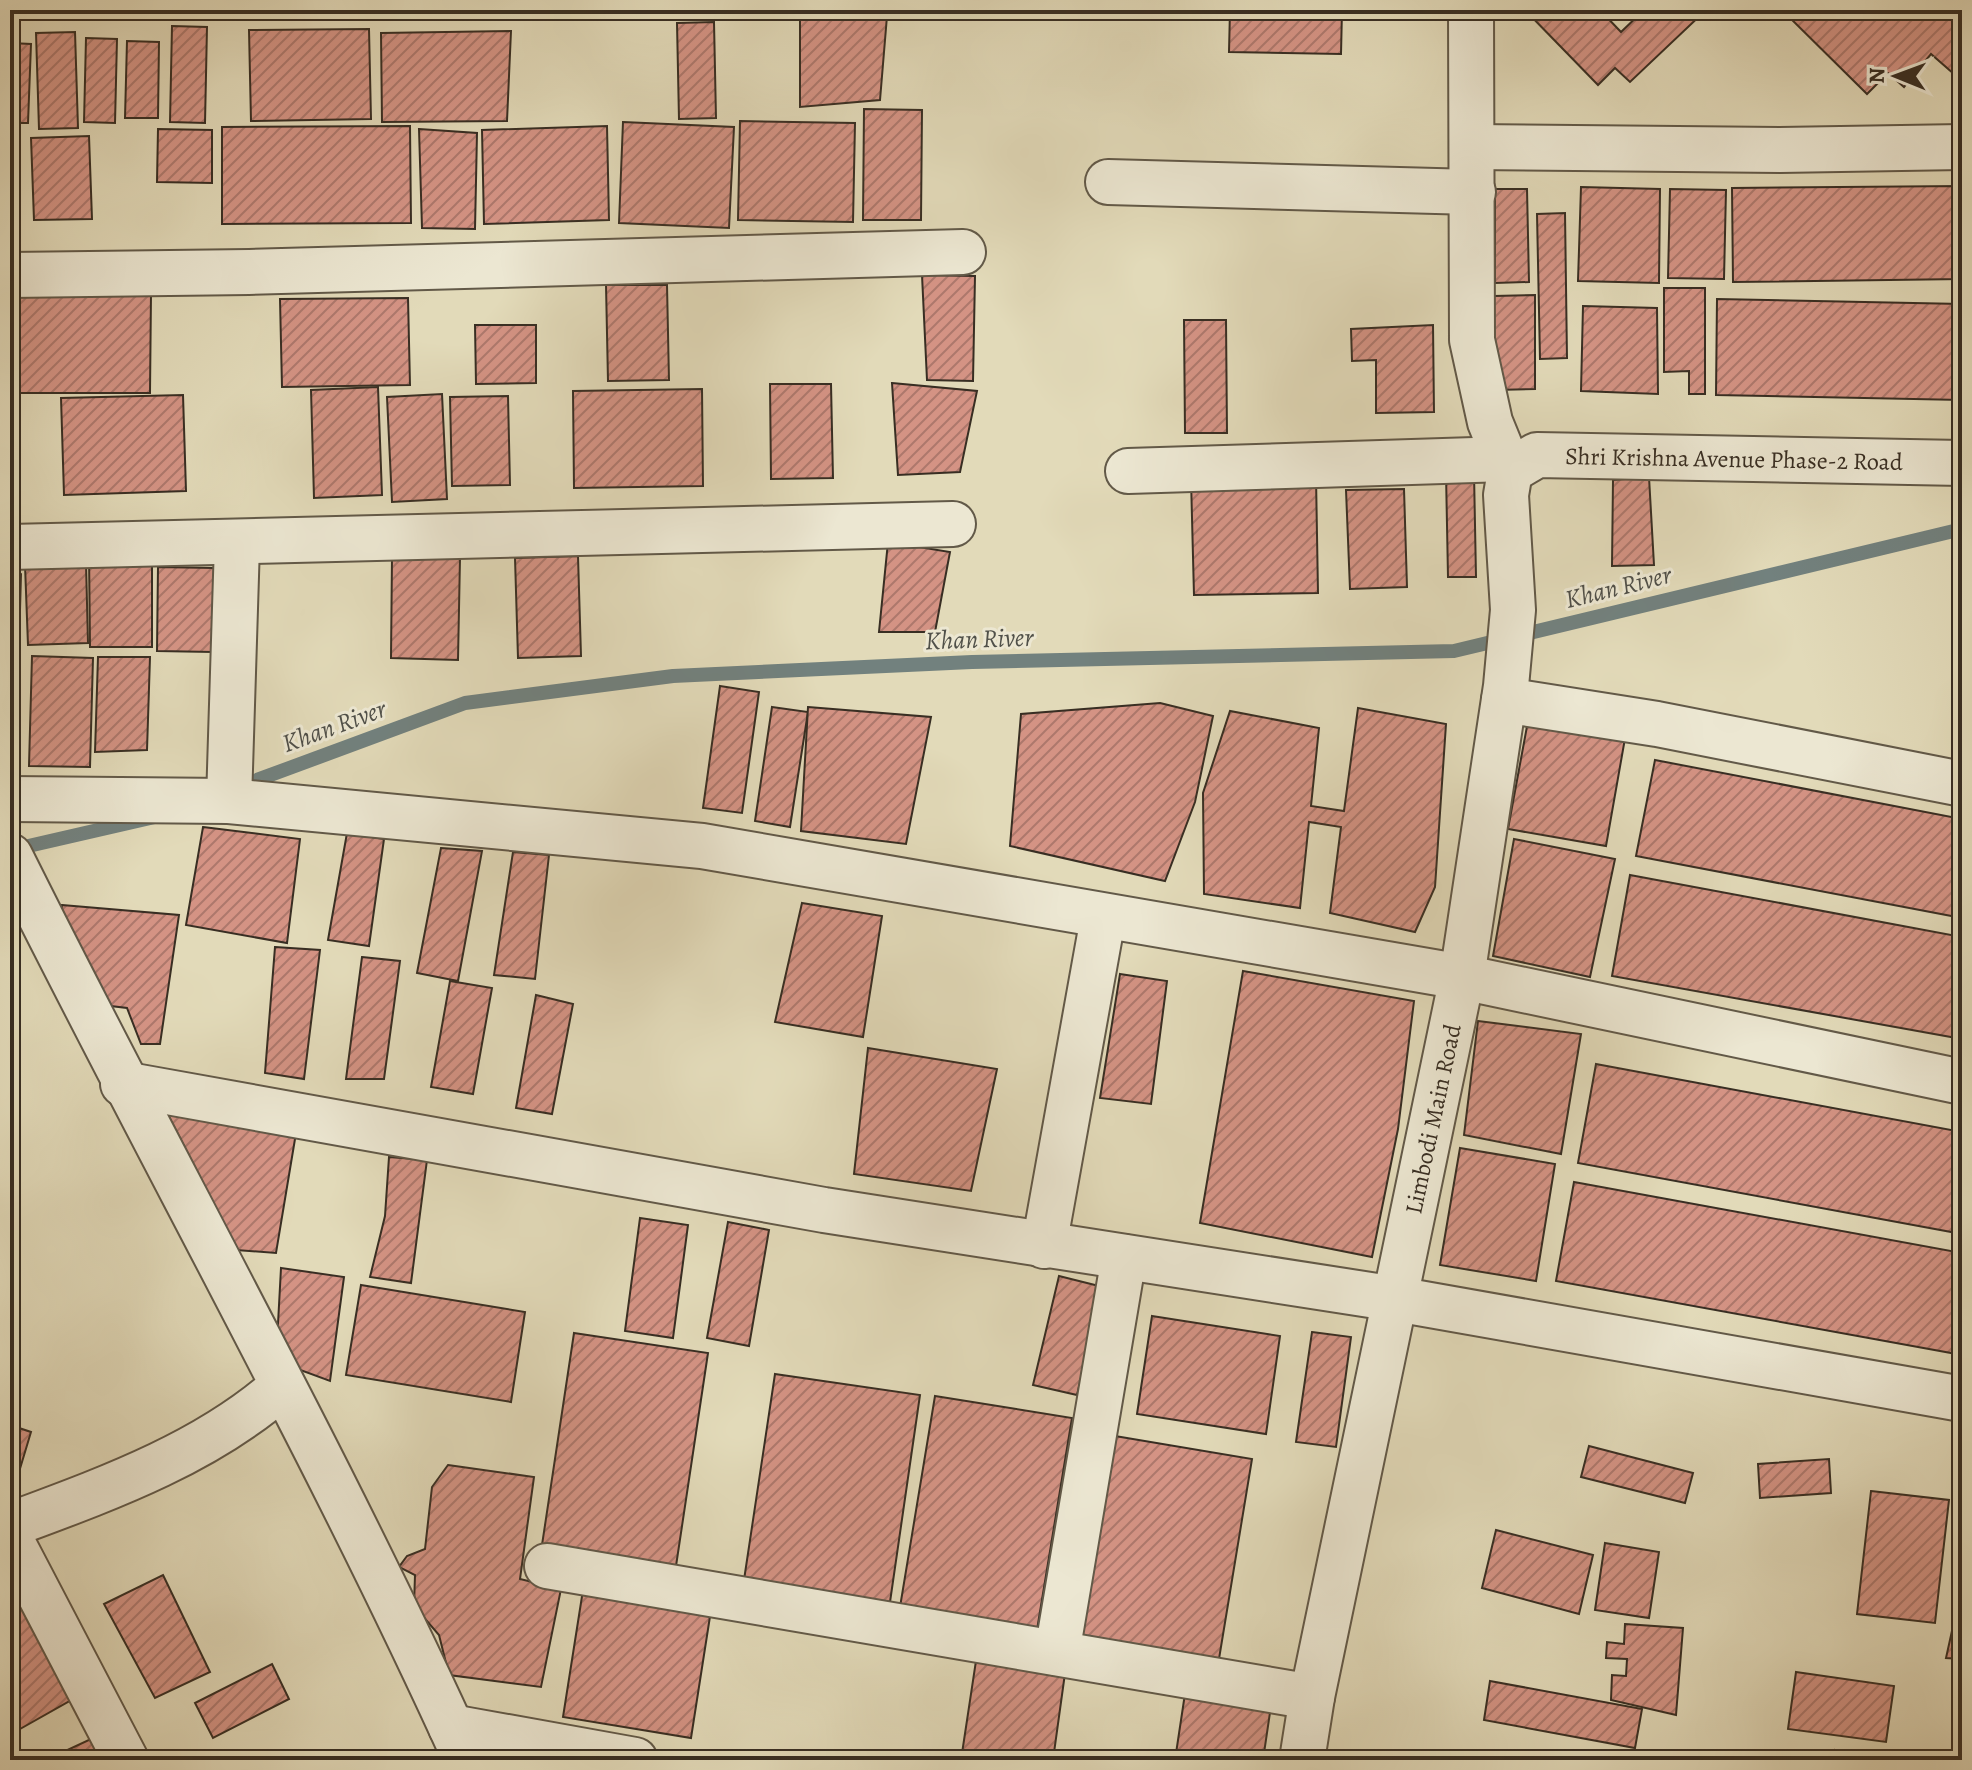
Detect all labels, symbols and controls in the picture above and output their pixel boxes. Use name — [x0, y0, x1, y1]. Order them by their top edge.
north arrow — [1856, 36, 1936, 116]
text: N — [1862, 67, 1892, 84]
street label: Shri Krishna Avenue Phase-2 Road — [1565, 440, 1903, 478]
water label: Khan River — [1561, 557, 1676, 617]
water label: Khan River — [924, 620, 1035, 658]
water label: Khan River — [277, 691, 392, 761]
street label: Limbodi Main Road — [1397, 1021, 1469, 1217]

